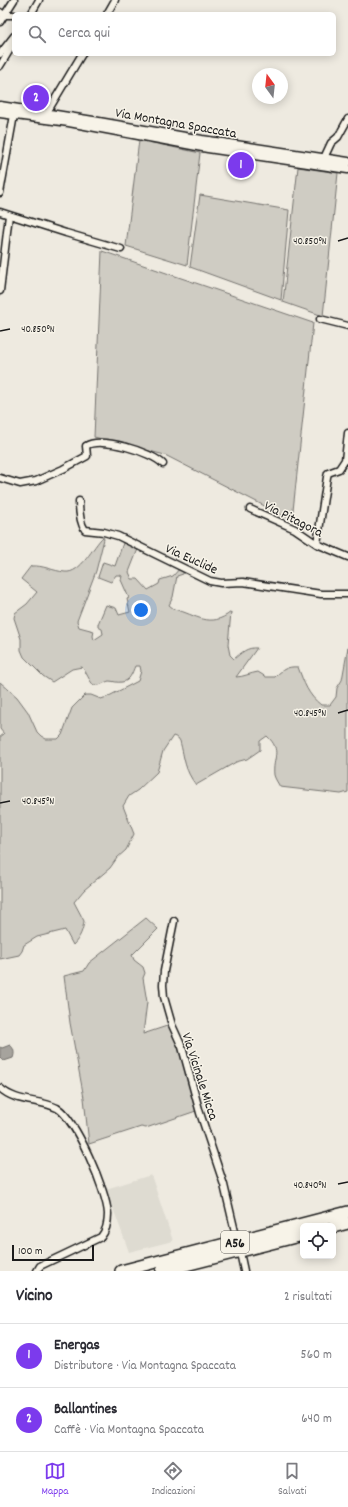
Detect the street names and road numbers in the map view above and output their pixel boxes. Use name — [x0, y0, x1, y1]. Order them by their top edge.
street label: Via Montagna Spaccata — [113, 103, 238, 145]
street label: Via Pitagora — [260, 496, 326, 543]
street label: Via Euclide — [162, 539, 221, 580]
street label: Via Vicinale Micca — [176, 1030, 223, 1123]
road number: A56 — [221, 1231, 249, 1253]

